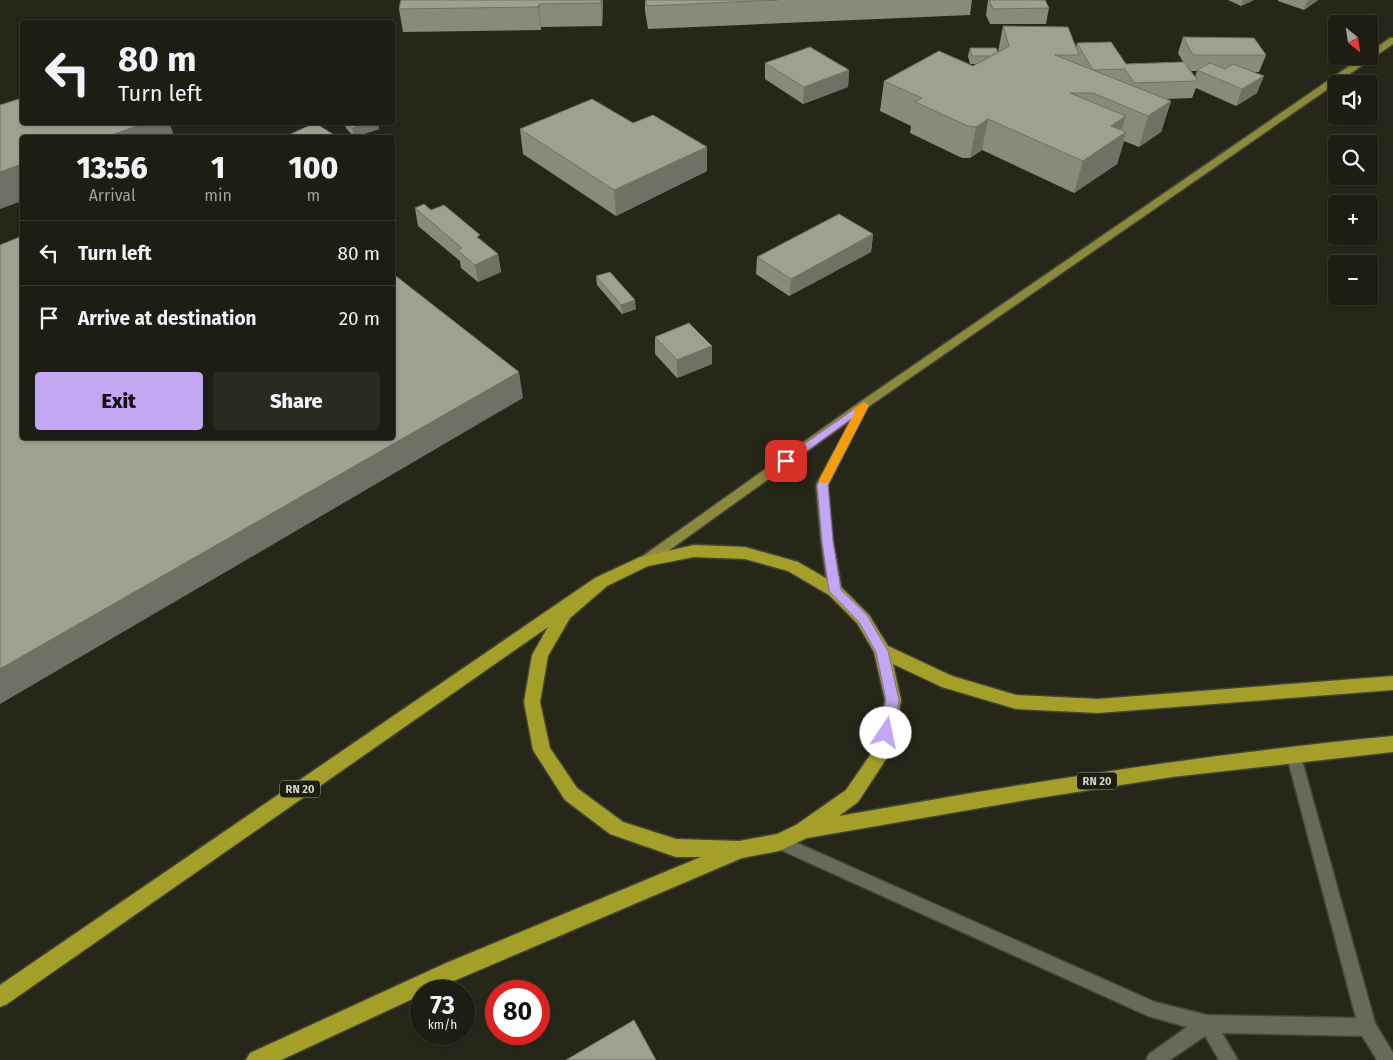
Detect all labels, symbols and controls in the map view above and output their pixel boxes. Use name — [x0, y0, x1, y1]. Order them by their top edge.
north arrow — [1328, 15, 1378, 65]
map controls — [1328, 15, 1378, 305]
text: 80 m — [118, 38, 197, 80]
icon: left — [35, 40, 100, 105]
button: sound — [1328, 75, 1378, 125]
text: Turn left — [118, 80, 202, 107]
button: search — [1328, 135, 1378, 185]
text: 13:56 — [77, 150, 148, 186]
text: 1 — [211, 150, 225, 186]
text: 100 — [289, 150, 338, 186]
text: Arrival — [89, 186, 136, 205]
text: min — [204, 186, 232, 205]
text: m — [307, 186, 320, 205]
button: + — [1328, 195, 1378, 245]
icon: left — [35, 239, 63, 267]
text: Turn left — [78, 242, 152, 265]
text: 80 m — [338, 242, 380, 265]
button: − — [1328, 255, 1378, 305]
icon: arrive — [35, 304, 63, 332]
text: Arrive at destination — [78, 307, 257, 330]
text: 20 m — [339, 307, 380, 330]
button: Exit — [35, 372, 203, 430]
button: Share — [213, 372, 380, 430]
pin — [765, 440, 807, 482]
icon: arrive — [772, 447, 800, 475]
position arrow — [859, 706, 911, 758]
road number: RN 20 — [1077, 772, 1117, 789]
road number: RN 20 — [280, 781, 320, 798]
speed limit sign: 80 — [485, 980, 550, 1045]
text: 73 — [430, 991, 455, 1021]
text: km/h — [428, 1018, 457, 1032]

